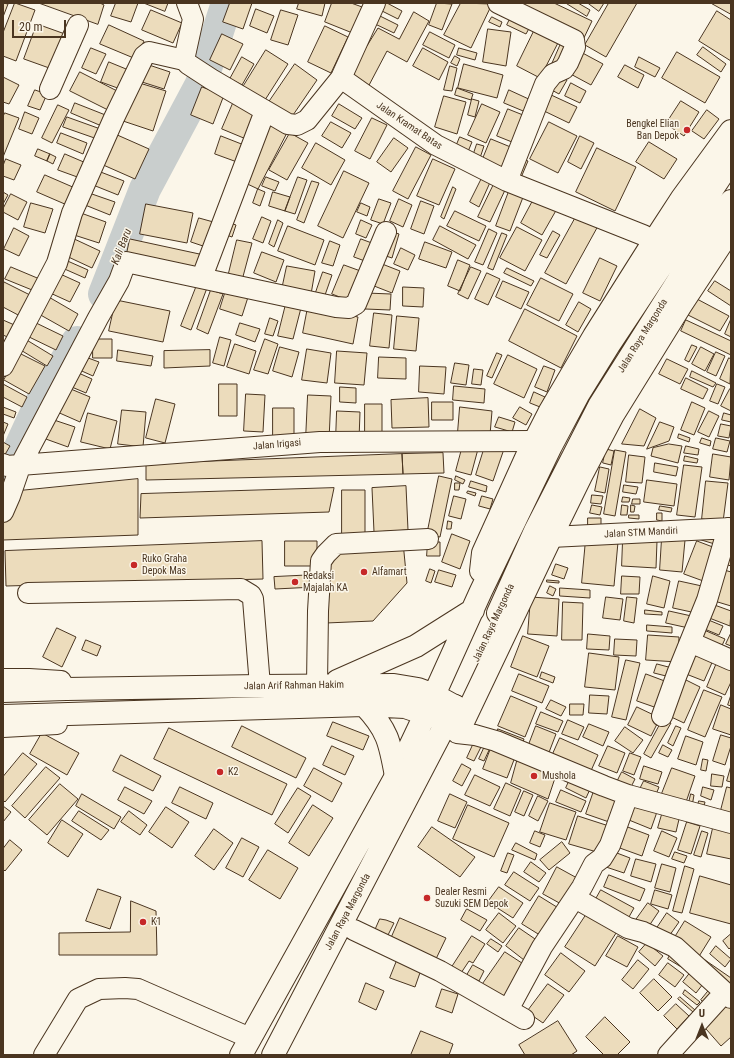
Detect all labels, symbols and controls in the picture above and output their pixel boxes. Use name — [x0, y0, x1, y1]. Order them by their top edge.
scale bar — [14, 12, 68, 38]
text: 20 m — [19, 20, 43, 34]
street label: Jalan Kramat Batas — [374, 99, 444, 153]
place label: Bengkel Elian Ban Depok — [626, 118, 679, 142]
marker: Bengkel Elian Ban Depok — [682, 125, 692, 135]
water label: Kali Baru — [109, 227, 135, 267]
street label: Jalan Raya Margonda — [615, 297, 671, 375]
street label: Jalan Irigasi — [252, 437, 302, 453]
street label: Jalan STM Mandiri — [604, 525, 678, 541]
place label: Ruko Graha Depok Mas — [142, 553, 187, 576]
marker: Ruko Graha Depok Mas — [129, 560, 139, 570]
place label: Alfamart — [372, 566, 407, 578]
marker: Alfamart — [359, 567, 369, 577]
place label: Redaksi Majalah KA — [303, 570, 348, 594]
marker: Redaksi Majalah KA — [290, 577, 300, 587]
street label: Jalan Raya Margonda — [471, 582, 517, 664]
street label: Jalan Arif Rahman Hakim — [244, 679, 344, 693]
place label: K2 — [228, 766, 238, 778]
marker: K2 — [215, 767, 225, 777]
place label: Mushola — [542, 770, 576, 782]
marker: Mushola — [529, 771, 539, 781]
street label: Jalan Raya Margonda — [323, 872, 373, 952]
place label: Dealer Resmi Suzuki SEM Depok — [435, 886, 508, 910]
marker: Dealer Resmi Suzuki SEM Depok — [422, 893, 432, 903]
place label: K1 — [151, 916, 161, 928]
marker: K1 — [138, 917, 148, 927]
north arrow — [682, 1006, 722, 1046]
text: U — [699, 1007, 705, 1020]

